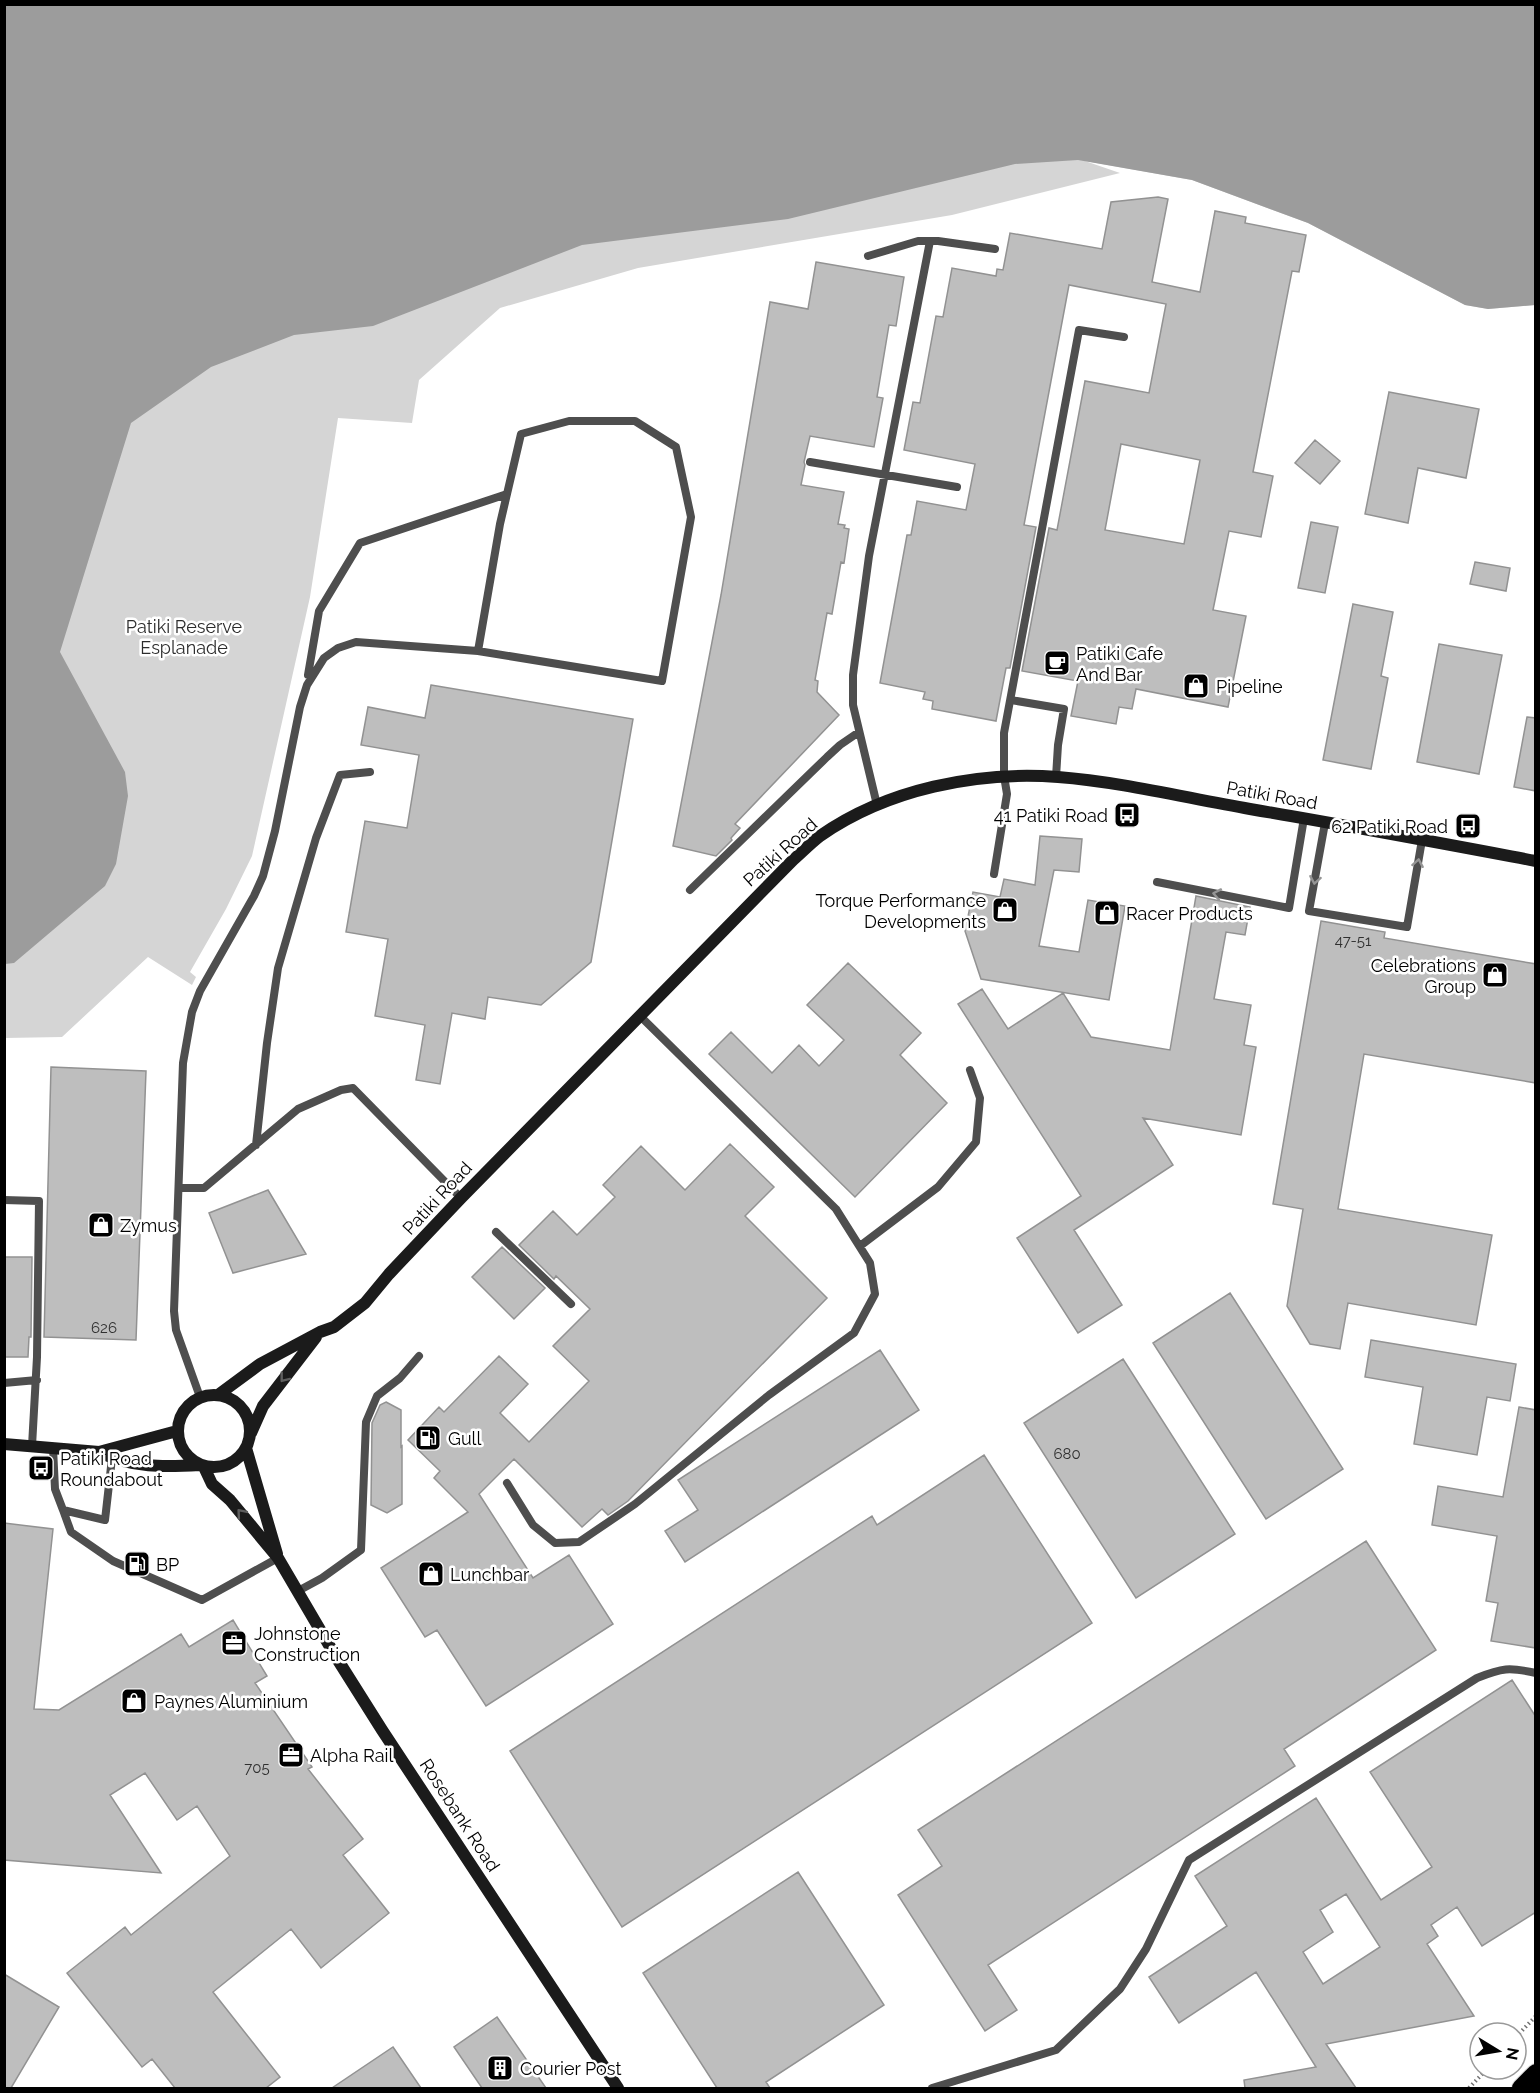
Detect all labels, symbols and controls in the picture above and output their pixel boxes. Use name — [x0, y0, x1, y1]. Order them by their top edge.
park label: Patiki Reserve Esplanade — [126, 616, 243, 658]
place label: Patiki Cafe And Bar — [1076, 643, 1164, 685]
cafe icon: Patiki Cafe And Bar — [1042, 648, 1072, 678]
shop icon: Pipeline — [1181, 671, 1211, 701]
place label: Pipeline — [1216, 676, 1283, 697]
street label: Patiki Road — [1225, 777, 1319, 813]
bus stop icon: 41 Patiki Road — [1112, 800, 1142, 830]
place label: 41 Patiki Road — [994, 805, 1108, 826]
bus stop icon: 62 Patiki Road — [1453, 811, 1483, 841]
street label: Patiki Road — [739, 813, 821, 891]
place label: 62 Patiki Road — [1331, 816, 1448, 837]
one-way arrow — [1411, 858, 1424, 868]
one-way arrow — [1309, 875, 1322, 885]
one-way arrow — [1212, 888, 1222, 901]
place label: Torque Performance Developments — [816, 890, 986, 932]
shop icon: Torque Performance Developments — [990, 895, 1020, 925]
shop icon: Racer Products — [1092, 898, 1122, 928]
place label: Racer Products — [1126, 903, 1253, 924]
house number: 47-51 — [1335, 932, 1372, 950]
place label: Celebrations Group — [1371, 955, 1476, 997]
shop icon: Celebrations Group — [1480, 960, 1510, 990]
street label: Patiki Road — [398, 1157, 476, 1239]
shop icon: Zymus — [86, 1210, 116, 1240]
place label: Zymus — [120, 1215, 177, 1236]
house number: 626 — [91, 1319, 117, 1337]
one-way arrow — [280, 1372, 291, 1383]
fuel station icon: Gull — [413, 1423, 443, 1453]
place label: Gull — [448, 1428, 481, 1449]
house number: 680 — [1053, 1445, 1081, 1463]
place label: Patiki Road Roundabout — [60, 1448, 163, 1490]
bus stop icon: Patiki Road Roundabout — [26, 1453, 56, 1483]
one-way arrow — [237, 1509, 248, 1520]
fuel station icon: BP — [122, 1549, 152, 1579]
place label: BP — [156, 1554, 179, 1575]
shop icon: Lunchbar — [416, 1559, 446, 1589]
place label: Lunchbar — [450, 1564, 530, 1585]
place label: Johnstone Construction — [254, 1623, 360, 1665]
office icon: Johnstone Construction — [219, 1628, 249, 1658]
shop icon: Paynes Aluminium — [119, 1686, 149, 1716]
place label: Paynes Aluminium — [154, 1691, 308, 1712]
office icon: Alpha Rail — [276, 1740, 306, 1770]
place label: Alpha Rail — [310, 1745, 393, 1766]
street label: Rosebank Road — [416, 1755, 504, 1875]
house number: 705 — [244, 1759, 270, 1777]
north arrow — [1468, 2021, 1528, 2081]
text: N — [1502, 2046, 1523, 2062]
building icon: Courier Post — [485, 2053, 515, 2083]
place label: Courier Post — [520, 2058, 622, 2079]

